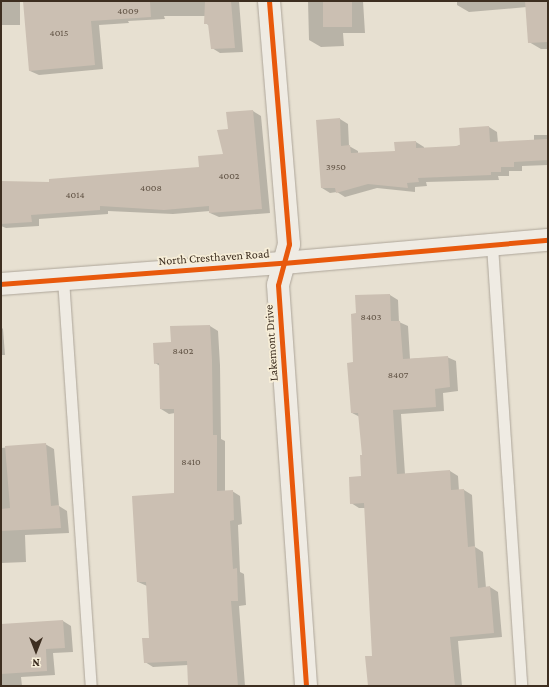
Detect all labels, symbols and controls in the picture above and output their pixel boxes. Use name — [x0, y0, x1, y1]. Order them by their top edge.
house number: 4009 — [117, 5, 139, 17]
house number: 4015 — [50, 27, 68, 39]
house number: 3950 — [326, 161, 346, 173]
house number: 4002 — [218, 170, 240, 182]
house number: 4008 — [140, 182, 162, 194]
house number: 4014 — [65, 189, 85, 201]
street label: North Cresthaven Road — [158, 247, 270, 269]
street label: Lakemont Drive — [262, 304, 282, 382]
house number: 8403 — [361, 311, 381, 323]
house number: 8402 — [173, 345, 193, 357]
house number: 8407 — [388, 369, 408, 381]
house number: 8410 — [181, 456, 201, 468]
north arrow — [16, 631, 56, 671]
text: N — [32, 657, 40, 669]

